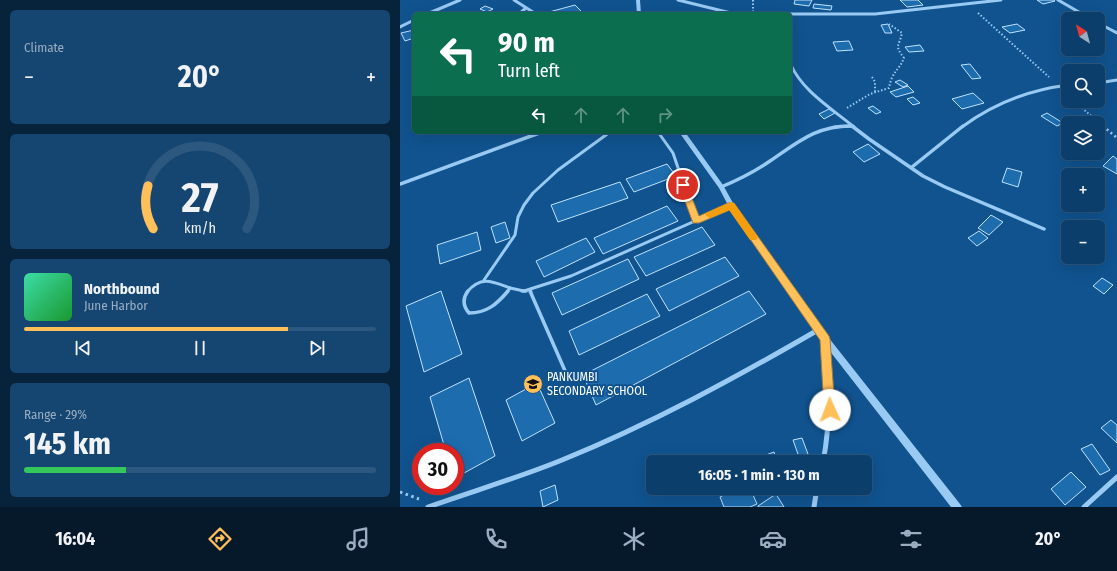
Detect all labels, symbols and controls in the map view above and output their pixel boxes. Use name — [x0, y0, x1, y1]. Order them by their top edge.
north arrow — [1061, 12, 1105, 56]
map controls — [1061, 12, 1105, 264]
text: 90 m — [498, 26, 555, 59]
icon: left — [432, 28, 484, 80]
text: Climate — [24, 40, 64, 55]
text: 20° — [178, 59, 222, 95]
text: Turn left — [498, 60, 560, 82]
text: − — [24, 64, 34, 91]
text: + — [366, 64, 376, 91]
button: search — [1061, 64, 1105, 108]
icon: left — [528, 104, 550, 126]
icon: ahead — [570, 104, 592, 126]
icon: ahead — [612, 104, 634, 126]
icon: right — [654, 104, 676, 126]
button: layers — [1061, 116, 1105, 160]
pin — [666, 168, 700, 202]
button: + — [1061, 168, 1105, 212]
text: 27 — [181, 173, 219, 223]
icon: arrive — [672, 174, 694, 196]
text: km/h — [184, 220, 216, 237]
button: − — [1061, 220, 1105, 264]
text: Northbound — [84, 280, 160, 298]
text: June Harbor — [84, 298, 148, 313]
icon: previous — [72, 337, 94, 359]
icon: pause — [189, 337, 211, 359]
icon: next — [306, 337, 328, 359]
place label: PANKUMBI SECONDARY SCHOOL — [547, 370, 648, 398]
school or university icon: PANKUMBI SECONDARY SCHOOL — [522, 373, 544, 395]
position arrow — [809, 389, 851, 431]
text: Range · 29% — [24, 407, 87, 422]
text: 145 km — [24, 426, 111, 462]
speed limit sign: 30 — [412, 443, 464, 495]
text: 16:05 · 1 min · 130 m — [698, 466, 820, 484]
icon: directions — [206, 525, 234, 553]
icon: music — [344, 525, 372, 553]
icon: phone — [482, 525, 510, 553]
icon: climate — [620, 525, 648, 553]
icon: car — [759, 525, 787, 553]
icon: filters — [897, 525, 925, 553]
text: 16:04 — [55, 528, 95, 550]
text: 20° — [1035, 528, 1062, 550]

